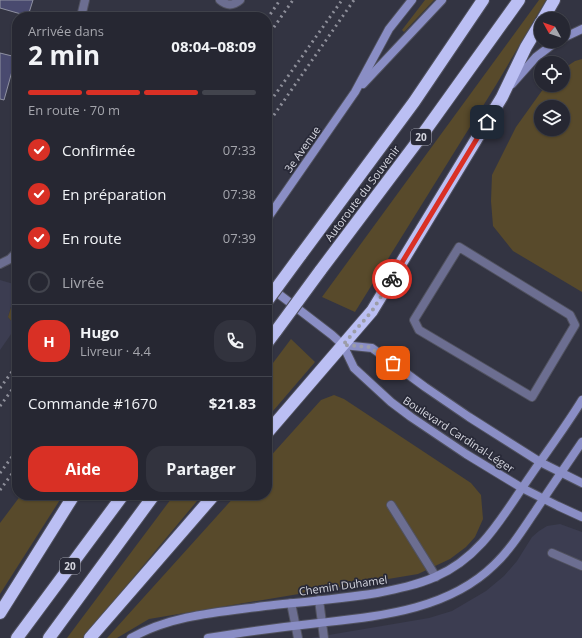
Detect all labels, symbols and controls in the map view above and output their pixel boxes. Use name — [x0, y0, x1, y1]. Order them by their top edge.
north arrow — [534, 12, 570, 48]
map controls — [534, 12, 570, 136]
text: Arrivée dans — [28, 22, 104, 40]
text: 08:04–08:09 — [171, 36, 256, 56]
text: 2 min — [28, 37, 100, 73]
button: locate — [534, 56, 570, 92]
button: layers — [534, 100, 570, 136]
text: En route · 70 m — [28, 101, 120, 119]
pin — [470, 105, 504, 139]
icon: home — [476, 111, 498, 133]
street label: 3e Avenue — [280, 123, 324, 175]
road number: 20 — [411, 129, 431, 145]
icon: check — [28, 139, 50, 161]
text: Confirmée — [62, 140, 135, 160]
text: 07:33 — [223, 141, 256, 159]
street label: Autoroute du Souvenir — [321, 142, 403, 244]
icon: check — [28, 183, 50, 205]
text: En préparation — [62, 184, 167, 204]
text: 07:38 — [223, 185, 256, 203]
icon: check — [28, 227, 50, 249]
text: En route — [62, 228, 122, 248]
text: 07:39 — [223, 229, 256, 247]
courier — [372, 259, 412, 299]
icon: bike — [381, 268, 403, 290]
text: Livrée — [62, 272, 104, 292]
button: phone — [214, 320, 256, 362]
text: Hugo — [80, 322, 119, 342]
text: H — [43, 331, 55, 351]
text: Livreur · 4.4 — [80, 342, 151, 360]
pin — [376, 346, 410, 380]
icon: bag — [382, 352, 404, 374]
street label: Boulevard Cardinal-Léger — [400, 392, 518, 476]
text: Commande #1670 — [28, 393, 157, 413]
text: $21.83 — [209, 393, 256, 413]
button: Aide — [28, 446, 138, 492]
button: Partager — [146, 446, 256, 492]
road number: 20 — [60, 558, 80, 574]
street label: Chemin Duhamel — [298, 571, 388, 599]

